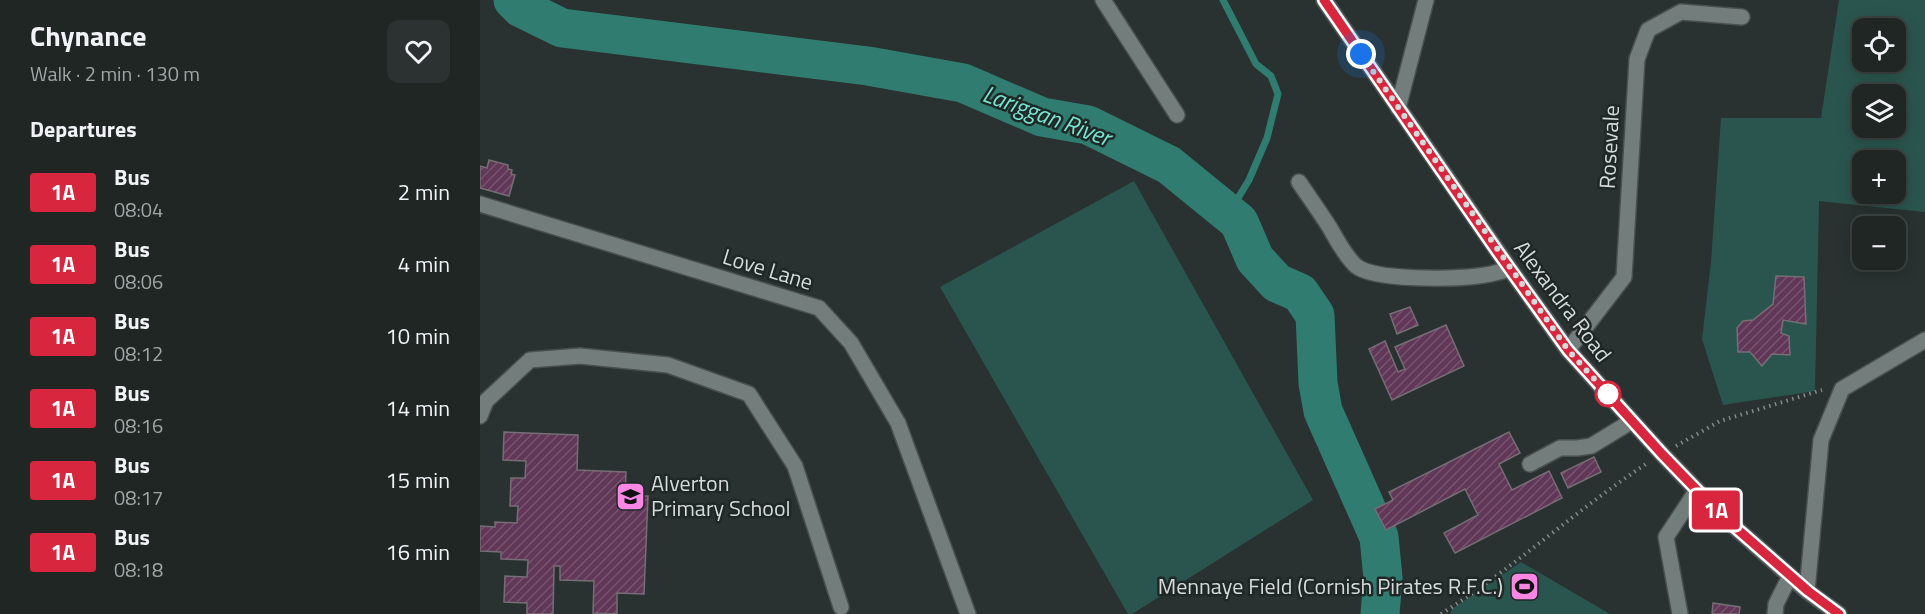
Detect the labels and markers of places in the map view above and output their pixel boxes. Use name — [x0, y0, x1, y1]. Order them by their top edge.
unlabelled marker — [1595, 381, 1621, 407]
place label: Alverton Primary School — [651, 466, 791, 525]
school or university icon: Alverton Primary School — [614, 480, 646, 512]
place label: Mennaye Field (Cornish Pirates R.F.C.) — [1158, 569, 1503, 603]
sports icon: Mennaye Field (Cornish Pirates R.F.C.) — [1508, 570, 1540, 602]

